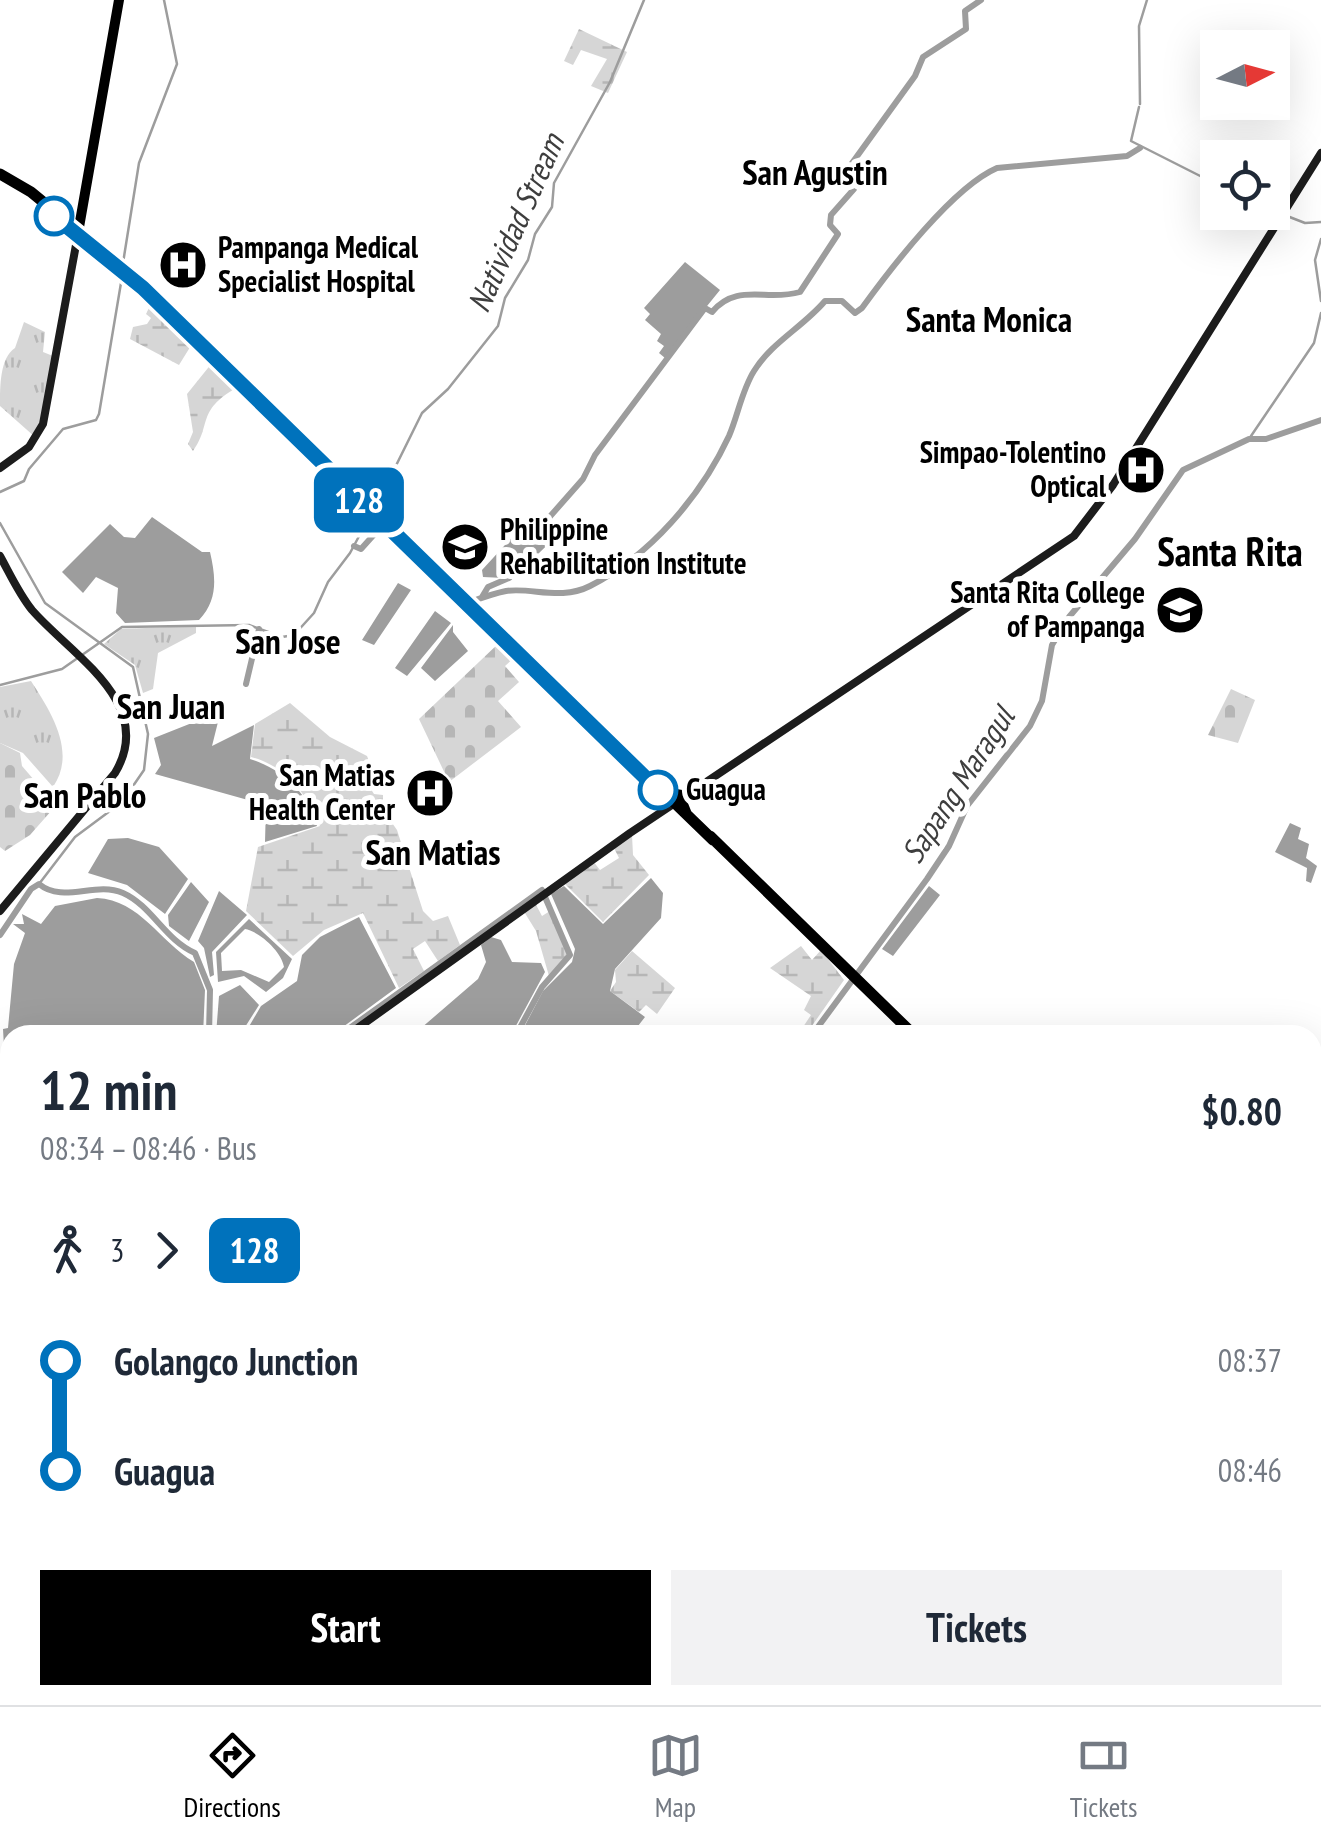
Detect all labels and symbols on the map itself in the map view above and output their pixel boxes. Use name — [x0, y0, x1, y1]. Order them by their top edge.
north arrow — [1200, 30, 1290, 120]
water label: Natividad Stream — [457, 125, 574, 318]
district label: San Agustin — [742, 149, 888, 195]
unlabelled marker — [35, 197, 73, 235]
place label: Pampanga Medical Specialist Hospital — [218, 227, 419, 300]
hospital icon: Pampanga Medical Specialist Hospital — [157, 239, 209, 291]
district label: Santa Monica — [906, 296, 1072, 342]
place label: Simpao-Tolentino Optical — [920, 432, 1107, 505]
hospital icon: Simpao-Tolentino Optical — [1115, 444, 1167, 496]
line badge: 128 — [302, 468, 416, 532]
place label: Philippine Rehabilitation Institute — [500, 509, 747, 582]
school or university icon: Philippine Rehabilitation Institute — [439, 521, 491, 573]
district label: Santa Rita — [1157, 525, 1303, 577]
place label: Santa Rita College of Pampanga — [950, 572, 1145, 645]
school or university icon: Santa Rita College of Pampanga — [1154, 584, 1206, 636]
district label: San Jose — [235, 618, 341, 664]
district label: San Juan — [117, 683, 225, 729]
water label: Sapang Maragul — [891, 696, 1025, 870]
place label: San Matias Health Center — [249, 755, 395, 828]
hospital icon: San Matias Health Center — [404, 767, 456, 819]
place label: Guagua — [686, 769, 766, 808]
marker: Guagua — [639, 771, 677, 809]
district label: San Pablo — [24, 772, 146, 818]
district label: San Matias — [365, 829, 501, 875]

